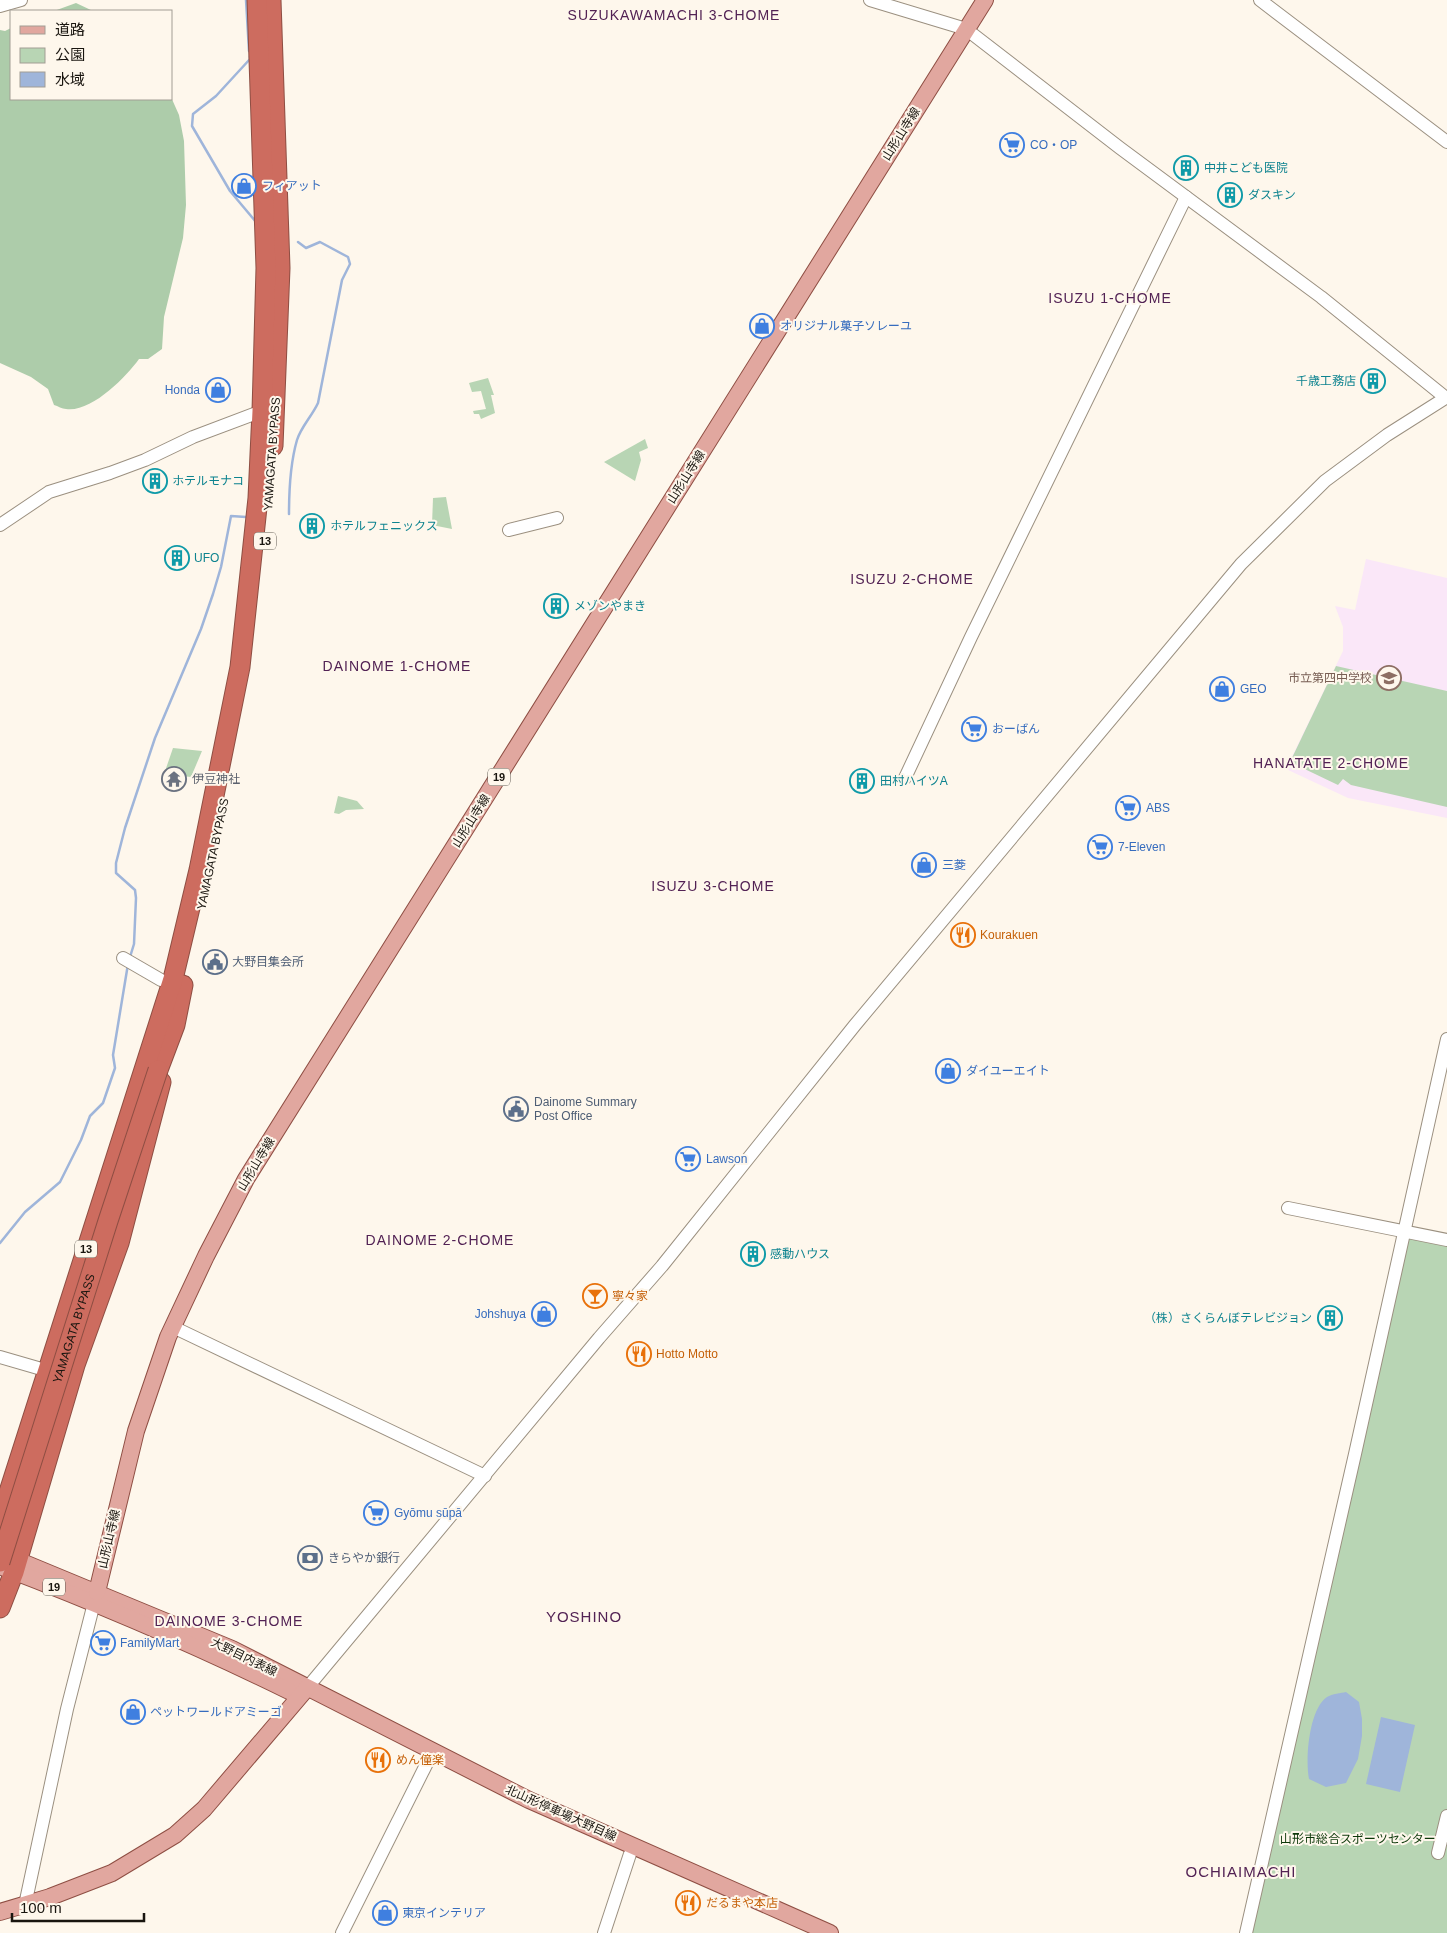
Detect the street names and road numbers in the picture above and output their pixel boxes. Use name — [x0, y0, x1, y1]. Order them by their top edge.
street label: 山形山寺線 — [879, 105, 923, 163]
street label: YAMAGATA BYPASS — [261, 397, 283, 511]
street label: 山形山寺線 — [664, 448, 708, 506]
road number: 13 — [254, 532, 276, 550]
road number: 19 — [488, 769, 510, 786]
street label: 山形山寺線 — [449, 792, 493, 850]
street label: YAMAGATA BYPASS — [194, 797, 232, 911]
street label: 山形山寺線 — [235, 1135, 277, 1193]
road number: 13 — [75, 1240, 97, 1258]
street label: YAMAGATA BYPASS — [50, 1272, 98, 1385]
street label: 山形山寺線 — [95, 1508, 123, 1570]
road number: 19 — [43, 1578, 65, 1595]
street label: 大野目内表線 — [209, 1635, 279, 1679]
street label: 北山形停車場大野目線 — [503, 1782, 619, 1844]

